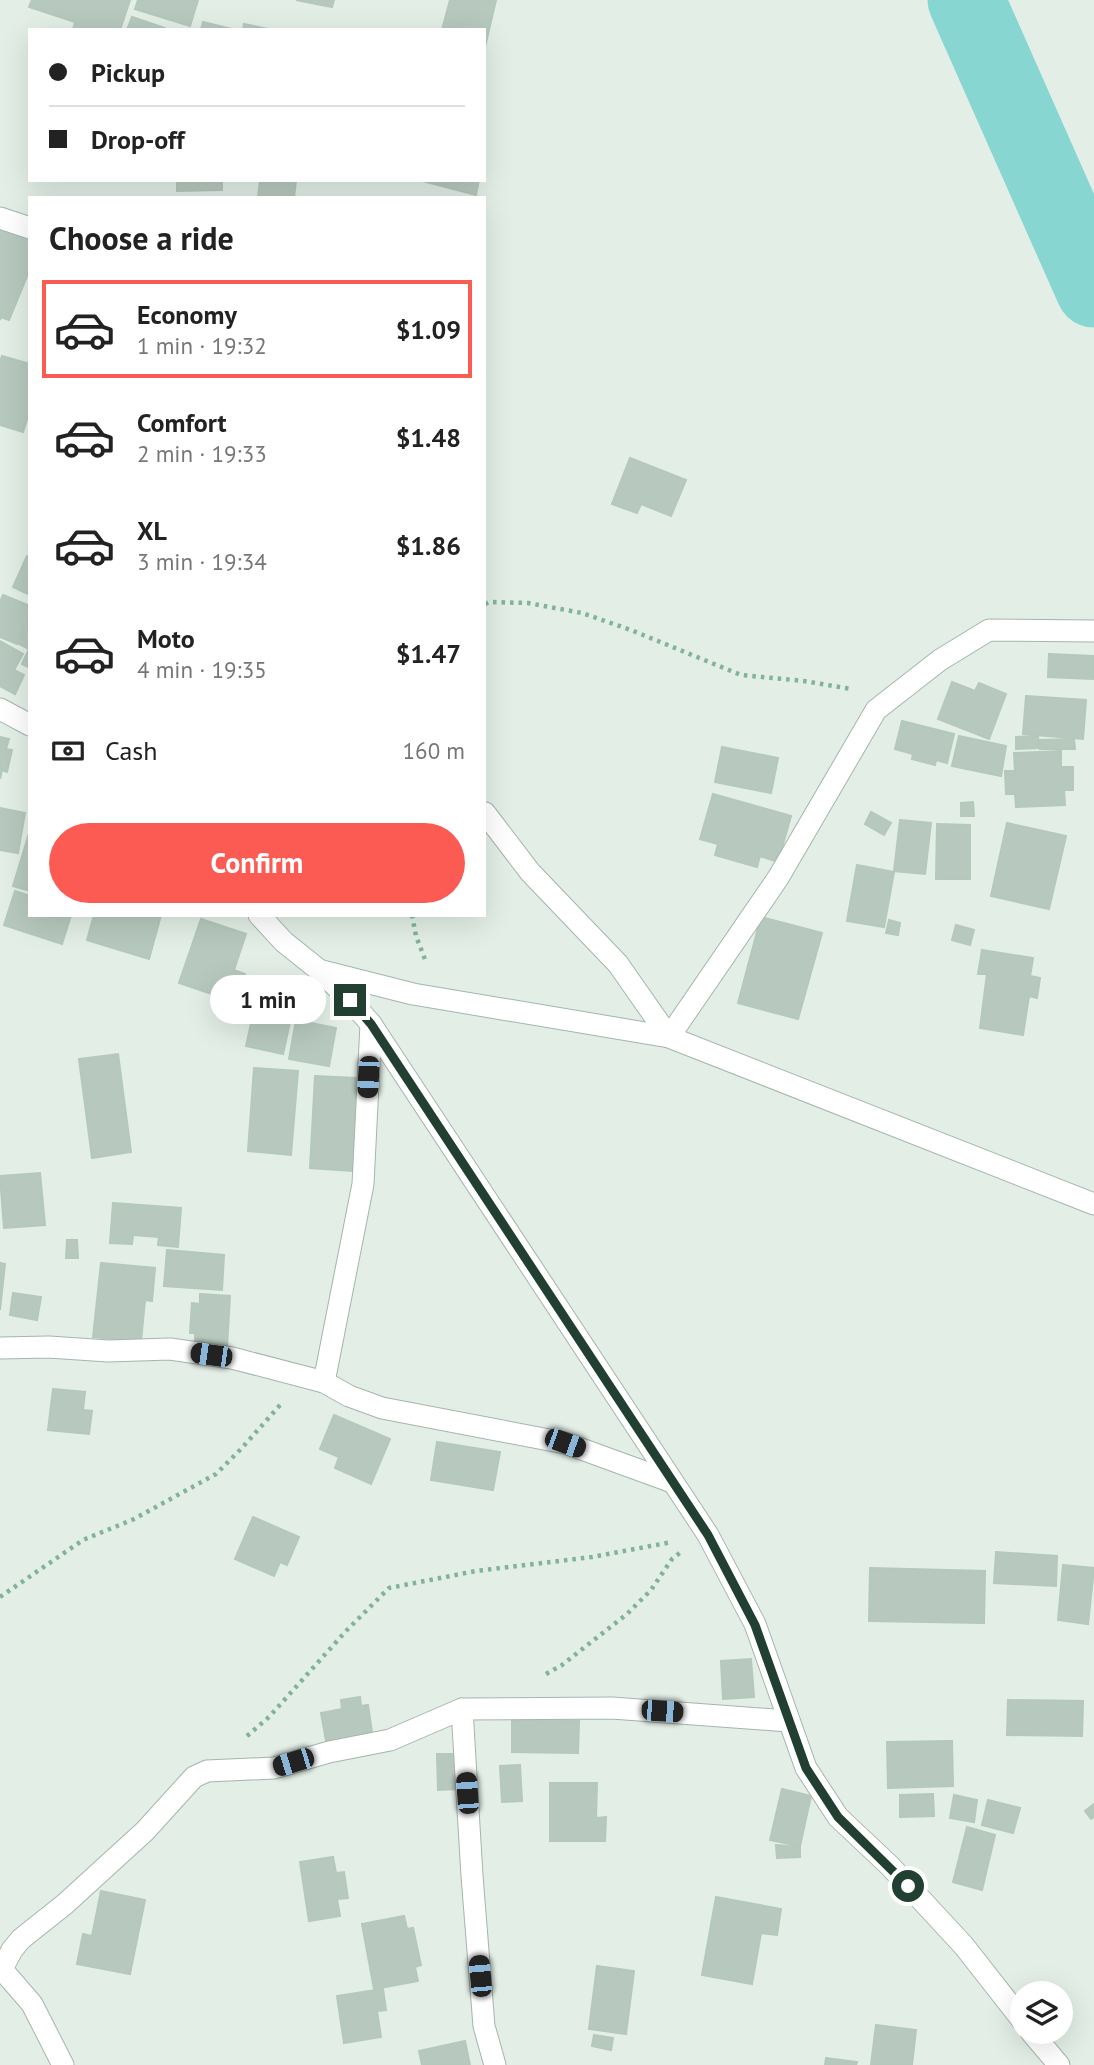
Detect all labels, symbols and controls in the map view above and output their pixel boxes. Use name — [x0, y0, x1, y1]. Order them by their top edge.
text: Pickup — [91, 56, 165, 89]
text: Drop-off — [91, 123, 185, 156]
text: Choose a ride — [49, 217, 234, 259]
icon: car — [53, 298, 116, 361]
text: Economy — [137, 298, 237, 331]
text: $1.09 — [396, 313, 461, 346]
text: 1 min · 19:32 — [137, 331, 267, 360]
icon: car — [53, 406, 116, 469]
text: Comfort — [137, 406, 227, 439]
text: $1.48 — [396, 421, 461, 454]
text: 2 min · 19:33 — [137, 439, 267, 468]
icon: car — [53, 514, 116, 577]
text: XL — [137, 514, 167, 547]
text: $1.86 — [396, 529, 461, 562]
text: 3 min · 19:34 — [137, 547, 267, 576]
icon: car — [53, 622, 116, 685]
text: Moto — [137, 622, 195, 655]
text: $1.47 — [396, 637, 461, 670]
text: 4 min · 19:35 — [137, 655, 267, 684]
icon: cash — [49, 732, 87, 770]
text: Cash — [105, 734, 157, 767]
text: 160 m — [403, 736, 465, 765]
button: Confirm — [49, 823, 465, 903]
callout: 1 min — [210, 976, 326, 1024]
route end — [334, 984, 366, 1016]
text: 1 min — [240, 985, 296, 1014]
car — [357, 1055, 380, 1099]
car — [189, 1342, 234, 1368]
car — [542, 1426, 589, 1460]
car — [641, 1699, 684, 1723]
car — [270, 1746, 317, 1778]
car — [456, 1771, 479, 1815]
route start — [892, 1870, 924, 1902]
car — [468, 1954, 493, 1998]
map controls — [1010, 1981, 1073, 2044]
button: layers — [1010, 1981, 1073, 2044]

